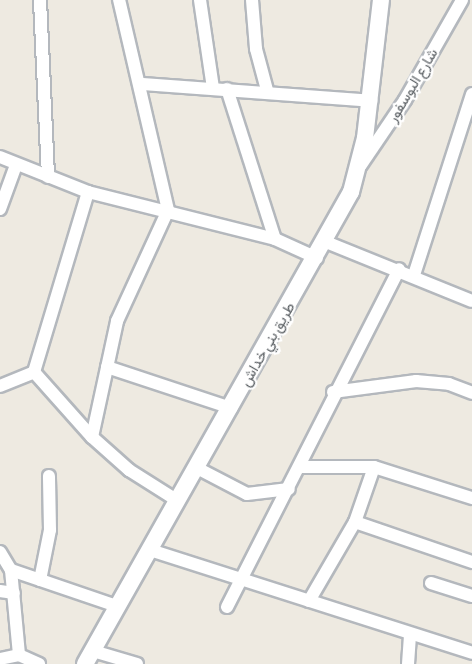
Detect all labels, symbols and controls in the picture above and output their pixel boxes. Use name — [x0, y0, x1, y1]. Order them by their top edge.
street label: شارع البوسفور — [383, 45, 441, 125]
street label: طريق بني خداش — [236, 299, 298, 389]

